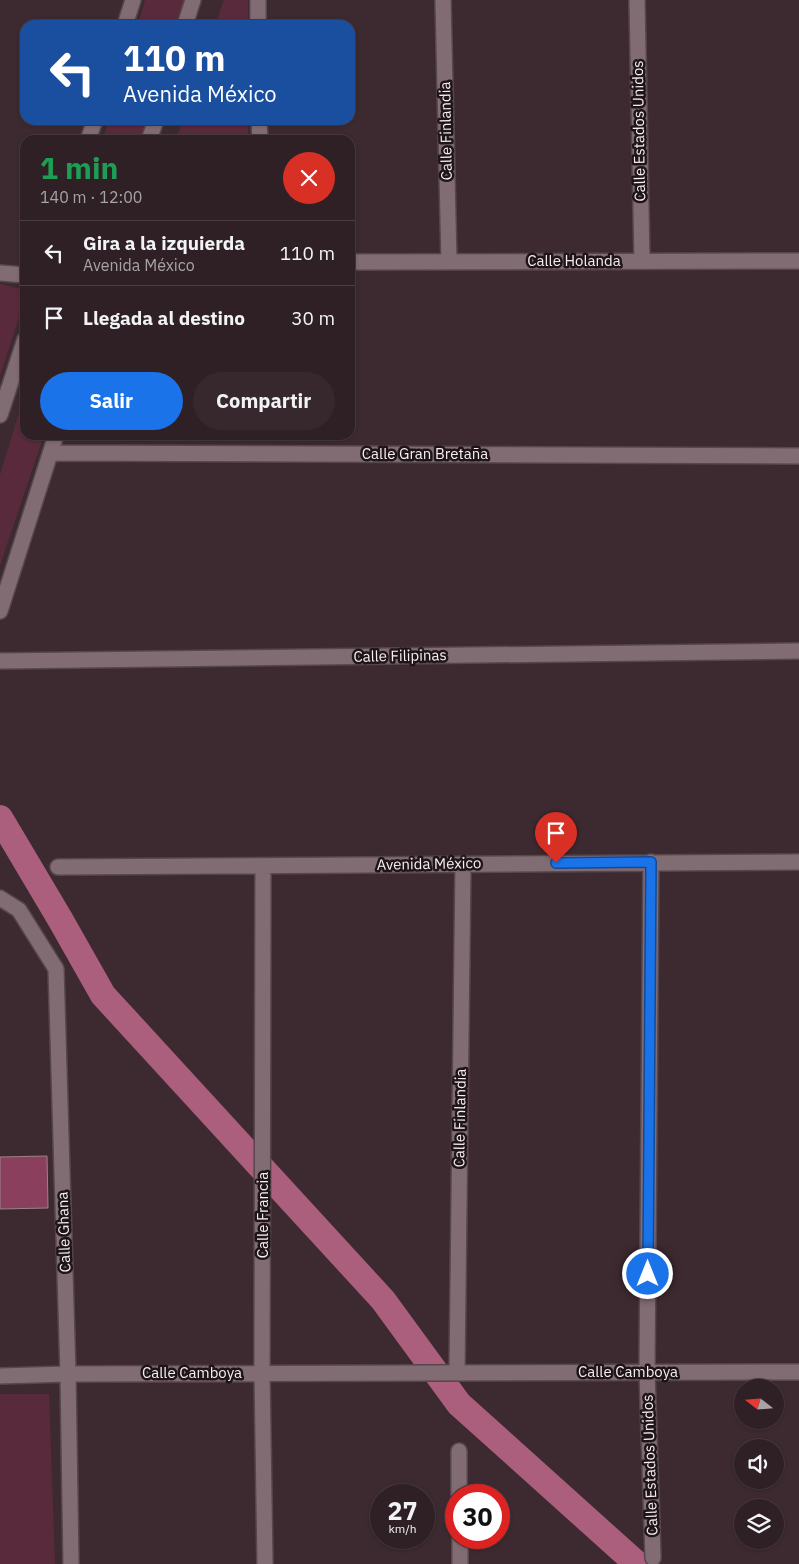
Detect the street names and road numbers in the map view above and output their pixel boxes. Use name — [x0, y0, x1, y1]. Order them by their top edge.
street label: Calle Estados Unidos — [628, 60, 649, 202]
street label: Calle Finlandia — [435, 81, 456, 181]
street label: Calle Holanda — [527, 251, 621, 270]
street label: Calle Gran Bretaña — [362, 444, 488, 463]
street label: Calle Filipinas — [353, 645, 447, 666]
street label: Avenida México — [376, 853, 482, 874]
street label: Calle Finlandia — [449, 1068, 470, 1168]
street label: Calle Francia — [253, 1172, 272, 1258]
street label: Calle Ghana — [53, 1191, 74, 1273]
street label: Calle Camboya — [578, 1362, 678, 1381]
street label: Calle Camboya — [142, 1363, 242, 1382]
street label: Calle Estados Unidos — [638, 1394, 661, 1536]

